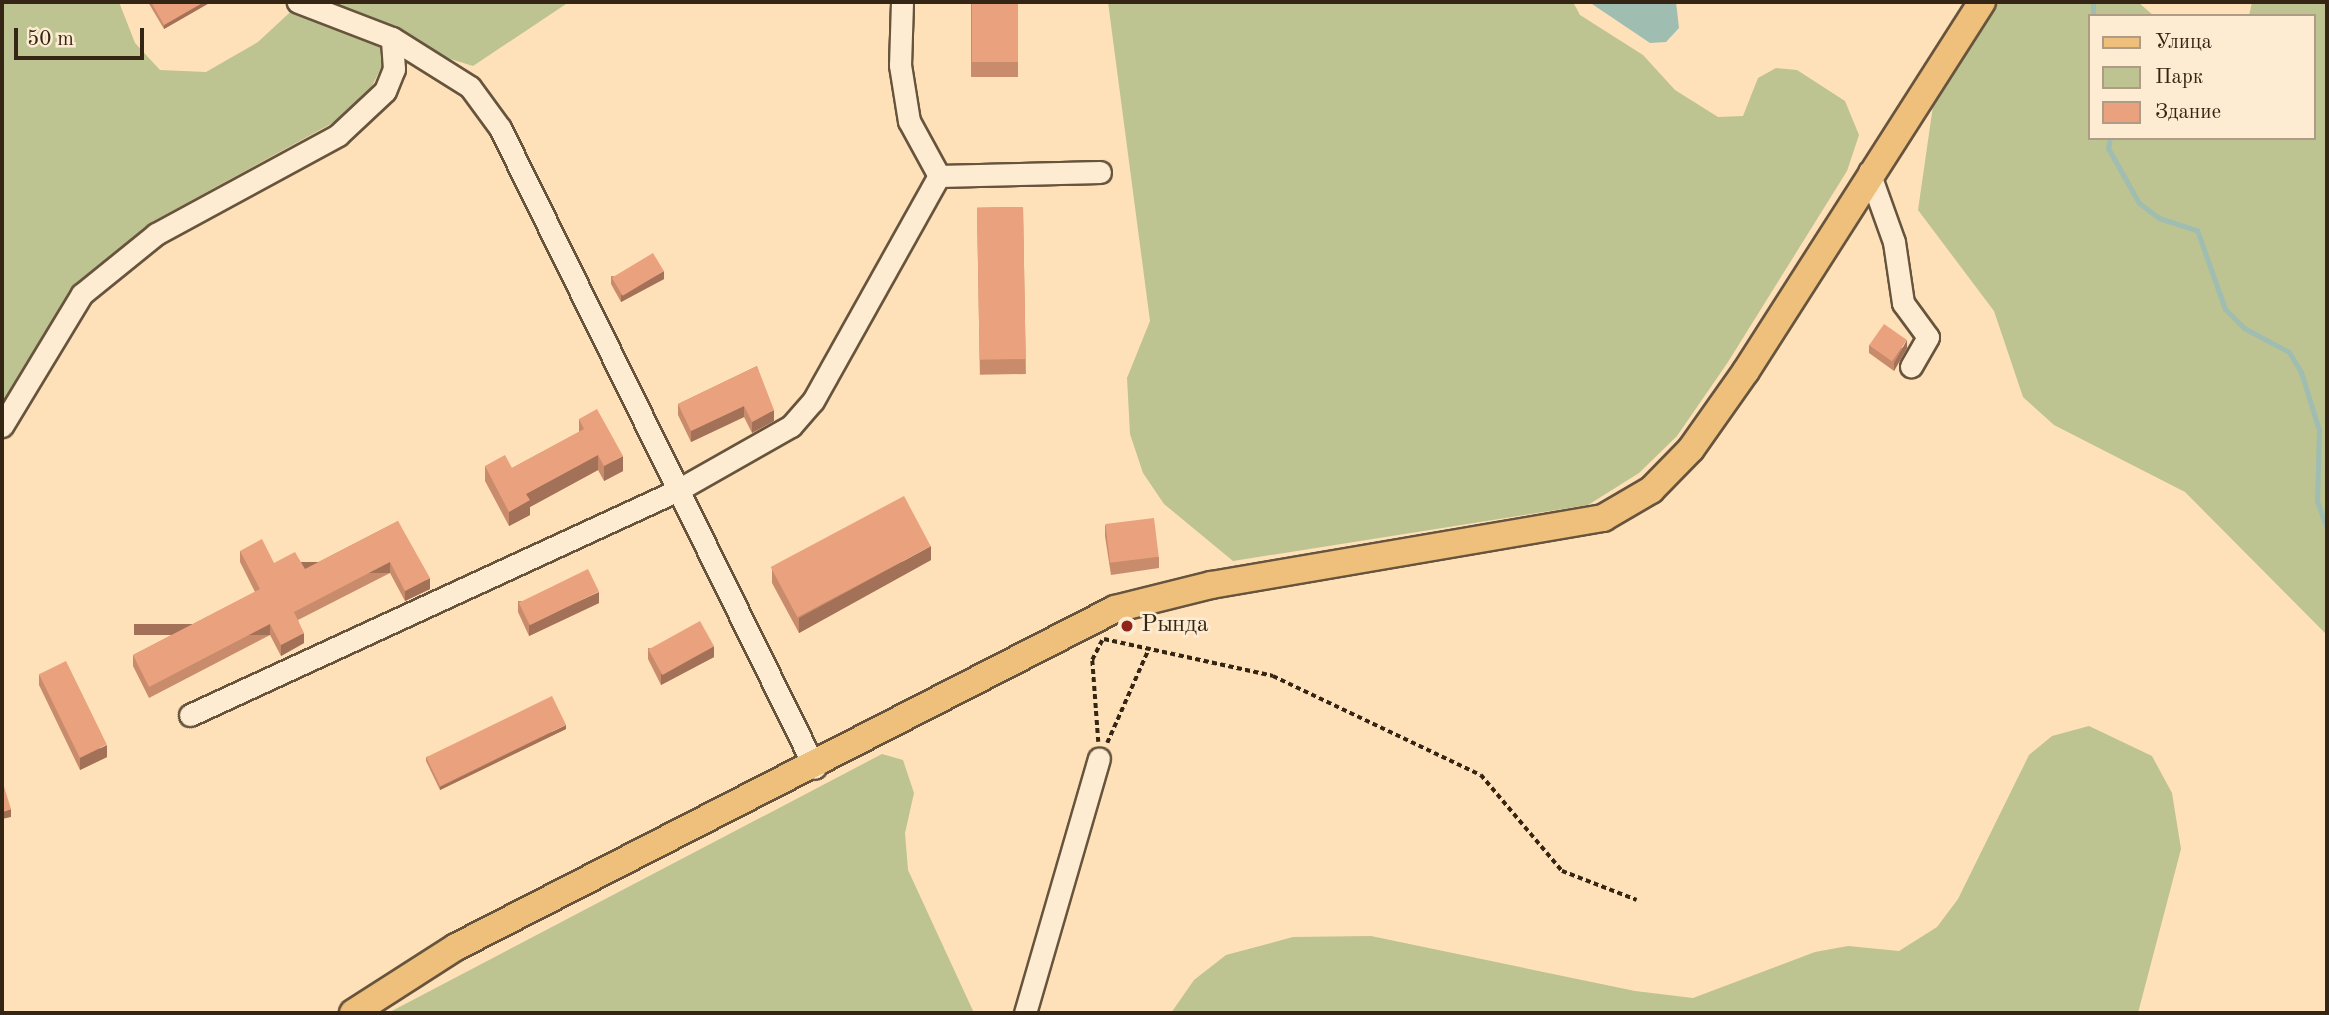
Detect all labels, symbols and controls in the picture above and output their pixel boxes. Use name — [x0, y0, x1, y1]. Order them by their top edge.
scale bar — [18, 14, 147, 58]
legend — [2088, 14, 2315, 140]
text: 50 m — [27, 29, 74, 50]
text: Улица — [2155, 32, 2212, 53]
text: Парк — [2155, 67, 2203, 88]
text: Здание — [2155, 102, 2221, 123]
place label: Рында — [1141, 612, 1209, 640]
marker: Рында — [1119, 618, 1135, 634]

